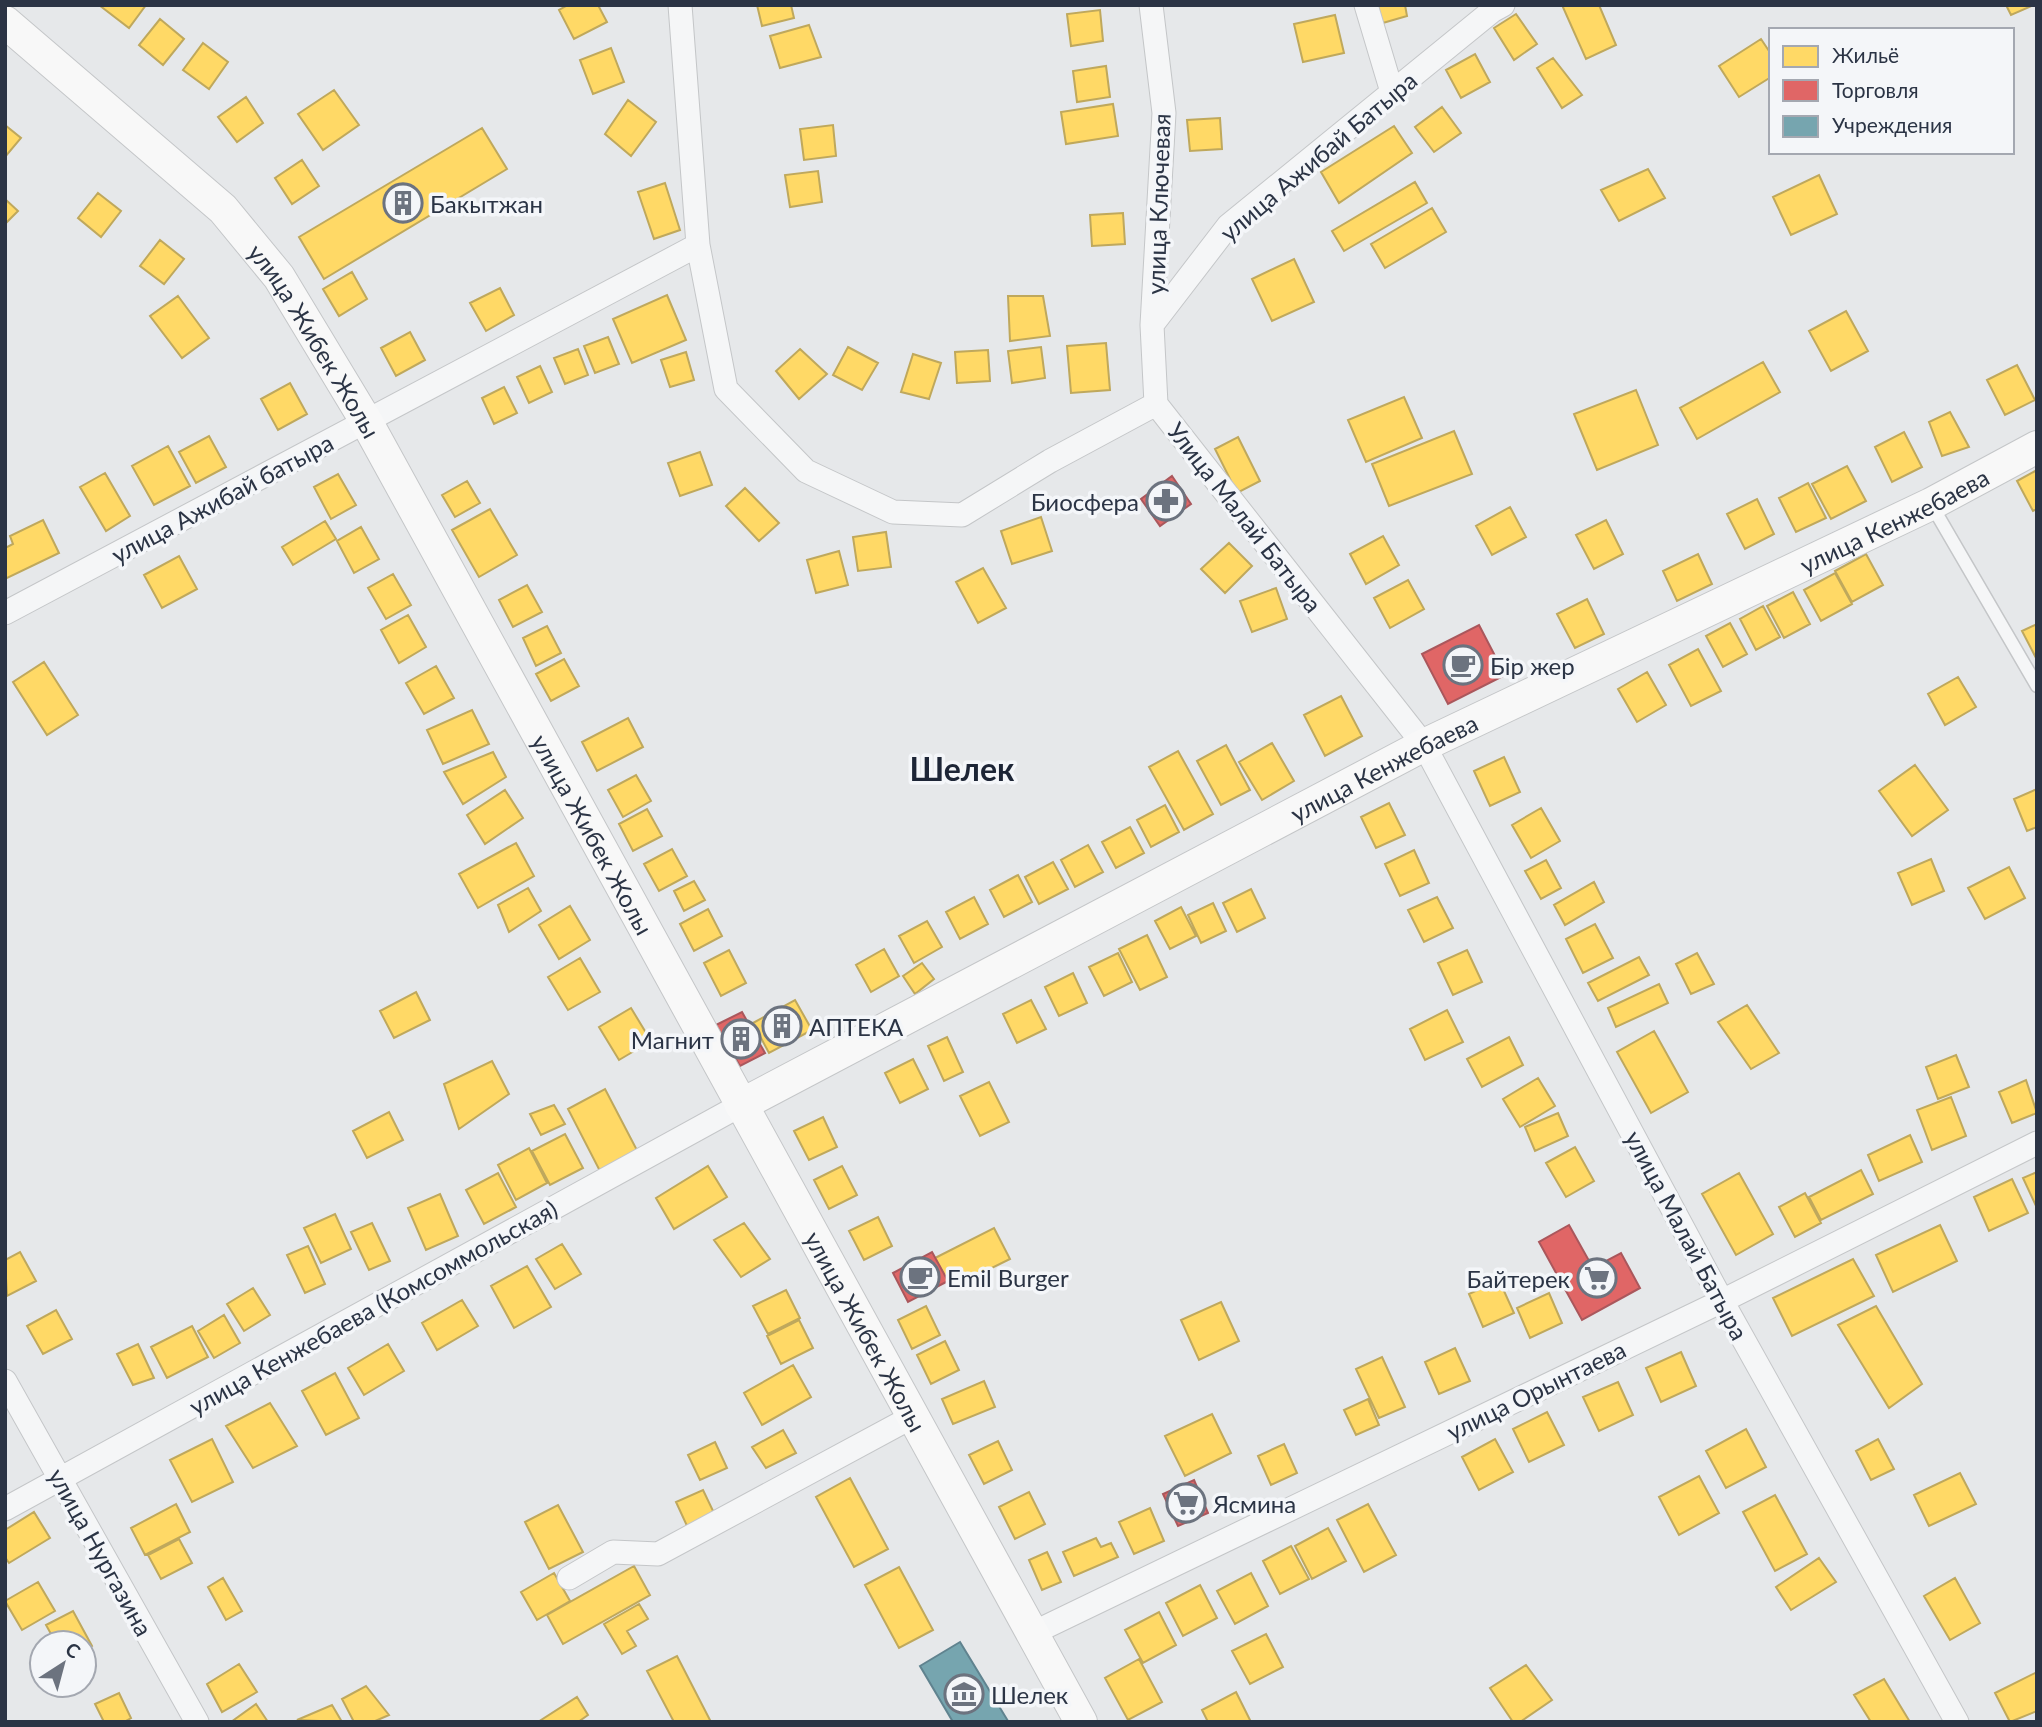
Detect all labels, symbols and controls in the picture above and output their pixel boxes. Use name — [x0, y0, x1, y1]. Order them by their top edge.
legend — [1769, 28, 2014, 154]
text: Жильё — [1832, 42, 1899, 67]
street label: улица Ажибай Батыра — [1214, 65, 1422, 247]
text: Торговля — [1832, 77, 1919, 102]
text: Учреждения — [1832, 112, 1952, 137]
street label: улица Ключевая — [1140, 113, 1176, 295]
building icon: Бакытжан — [382, 182, 424, 224]
place label: Бакытжан — [430, 189, 543, 218]
street label: улица Жибек Жолы — [243, 237, 387, 442]
street label: Улица Малай Батыра — [1162, 416, 1328, 618]
street label: улица Ажибай батыра — [106, 427, 338, 569]
street label: улица Кенжебаева — [1795, 461, 1993, 579]
pharmacy icon: Биосфера — [1145, 480, 1187, 522]
place label: Биосфера — [1031, 487, 1139, 516]
cafe icon: Бір жер — [1442, 644, 1484, 686]
place label: Бір жер — [1490, 651, 1575, 680]
street label: улица Кенжебаева — [1285, 707, 1482, 828]
street label: улица Жибек Жолы — [526, 729, 660, 939]
district label: Шелек — [910, 749, 1015, 788]
building icon: АПТЕКА — [761, 1005, 803, 1047]
place label: АПТЕКА — [809, 1012, 904, 1041]
building icon: Магнит — [720, 1018, 762, 1060]
place label: Магнит — [631, 1025, 714, 1054]
street label: улица Малай Батыра — [1620, 1125, 1754, 1345]
street label: улица Кенжебаева (Комсоммольская) — [184, 1193, 562, 1421]
street label: улица Жибек Жолы — [799, 1226, 933, 1436]
cafe icon: Emil Burger — [899, 1256, 941, 1298]
supermarket icon: Байтерек — [1576, 1257, 1618, 1299]
place label: Emil Burger — [947, 1263, 1069, 1292]
place label: Байтерек — [1467, 1264, 1571, 1293]
street label: улица Орынтаева — [1442, 1334, 1630, 1446]
street label: улица Нургазина — [43, 1463, 159, 1641]
supermarket icon: Ясмина — [1165, 1482, 1207, 1524]
place label: Ясмина — [1212, 1489, 1296, 1518]
north arrow — [28, 1629, 98, 1699]
text: С — [61, 1637, 85, 1663]
museum icon: Шелек — [943, 1673, 985, 1715]
place label: Шелек — [991, 1680, 1069, 1709]

